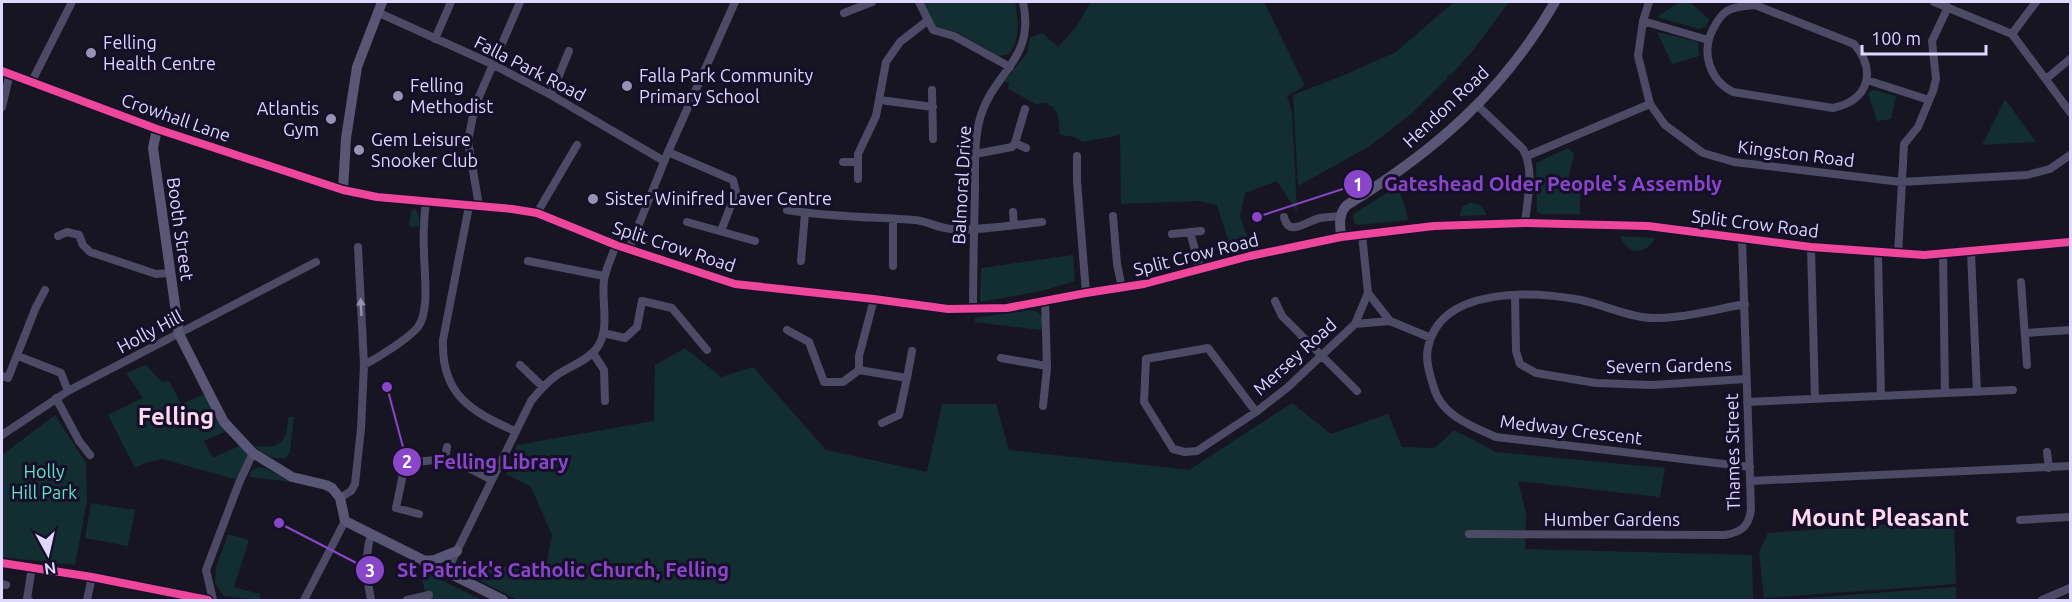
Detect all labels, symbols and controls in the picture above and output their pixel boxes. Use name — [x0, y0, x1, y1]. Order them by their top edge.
scale bar — [1862, 18, 1986, 56]
text: 100 m — [1871, 28, 1921, 48]
street label: Falla Park Road — [471, 31, 589, 105]
place label: Felling Health Centre — [103, 32, 216, 73]
marker: Felling Health Centre — [84, 46, 98, 60]
street label: Hendon Road — [1398, 62, 1492, 151]
place label: Falla Park Community Primary School — [639, 65, 813, 106]
place label: Felling Methodist — [410, 75, 493, 116]
marker: Falla Park Community Primary School — [620, 79, 634, 93]
street label: Crowhall Lane — [119, 89, 234, 145]
marker: Felling Methodist — [391, 89, 405, 103]
place label: Atlantis Gym — [257, 98, 319, 139]
marker: Atlantis Gym — [324, 112, 338, 126]
street label: Balmoral Drive — [948, 125, 974, 245]
place label: Gem Leisure Snooker Club — [371, 129, 478, 170]
street label: Kingston Road — [1737, 136, 1856, 170]
marker: Gem Leisure Snooker Club — [352, 143, 366, 157]
callout: Gateshead Older People's Assembly — [1343, 165, 1734, 203]
text: Gateshead Older People's Assembly — [1384, 172, 1722, 195]
text: 1 — [1353, 174, 1363, 194]
street label: Booth Street — [164, 176, 198, 282]
place label: Sister Winifred Laver Centre — [605, 188, 832, 208]
marker: Sister Winifred Laver Centre — [586, 192, 600, 206]
street label: Split Crow Road — [1690, 205, 1820, 241]
street label: Split Crow Road — [610, 217, 738, 275]
street label: Split Crow Road — [1131, 229, 1260, 279]
one-way arrow — [356, 297, 365, 316]
street label: Holly Hill — [113, 305, 186, 357]
street label: Mersey Road — [1249, 314, 1340, 399]
street label: Severn Gardens — [1606, 354, 1732, 376]
street label: Thames Street — [1721, 393, 1743, 511]
district label: Felling — [138, 403, 214, 430]
street label: Medway Crescent — [1499, 410, 1643, 448]
callout: Felling Library — [392, 443, 581, 481]
text: Felling Library — [433, 450, 569, 473]
text: 2 — [402, 451, 412, 471]
park label: Holly Hill Park — [11, 461, 77, 502]
district label: Mount Pleasant — [1791, 504, 1969, 531]
street label: Humber Gardens — [1544, 509, 1680, 529]
north arrow — [18, 524, 78, 584]
callout: St Patrick's Catholic Church, Felling — [355, 551, 741, 589]
text: St Patrick's Catholic Church, Felling — [397, 558, 729, 581]
text: N — [43, 559, 57, 579]
text: 3 — [365, 560, 375, 580]

